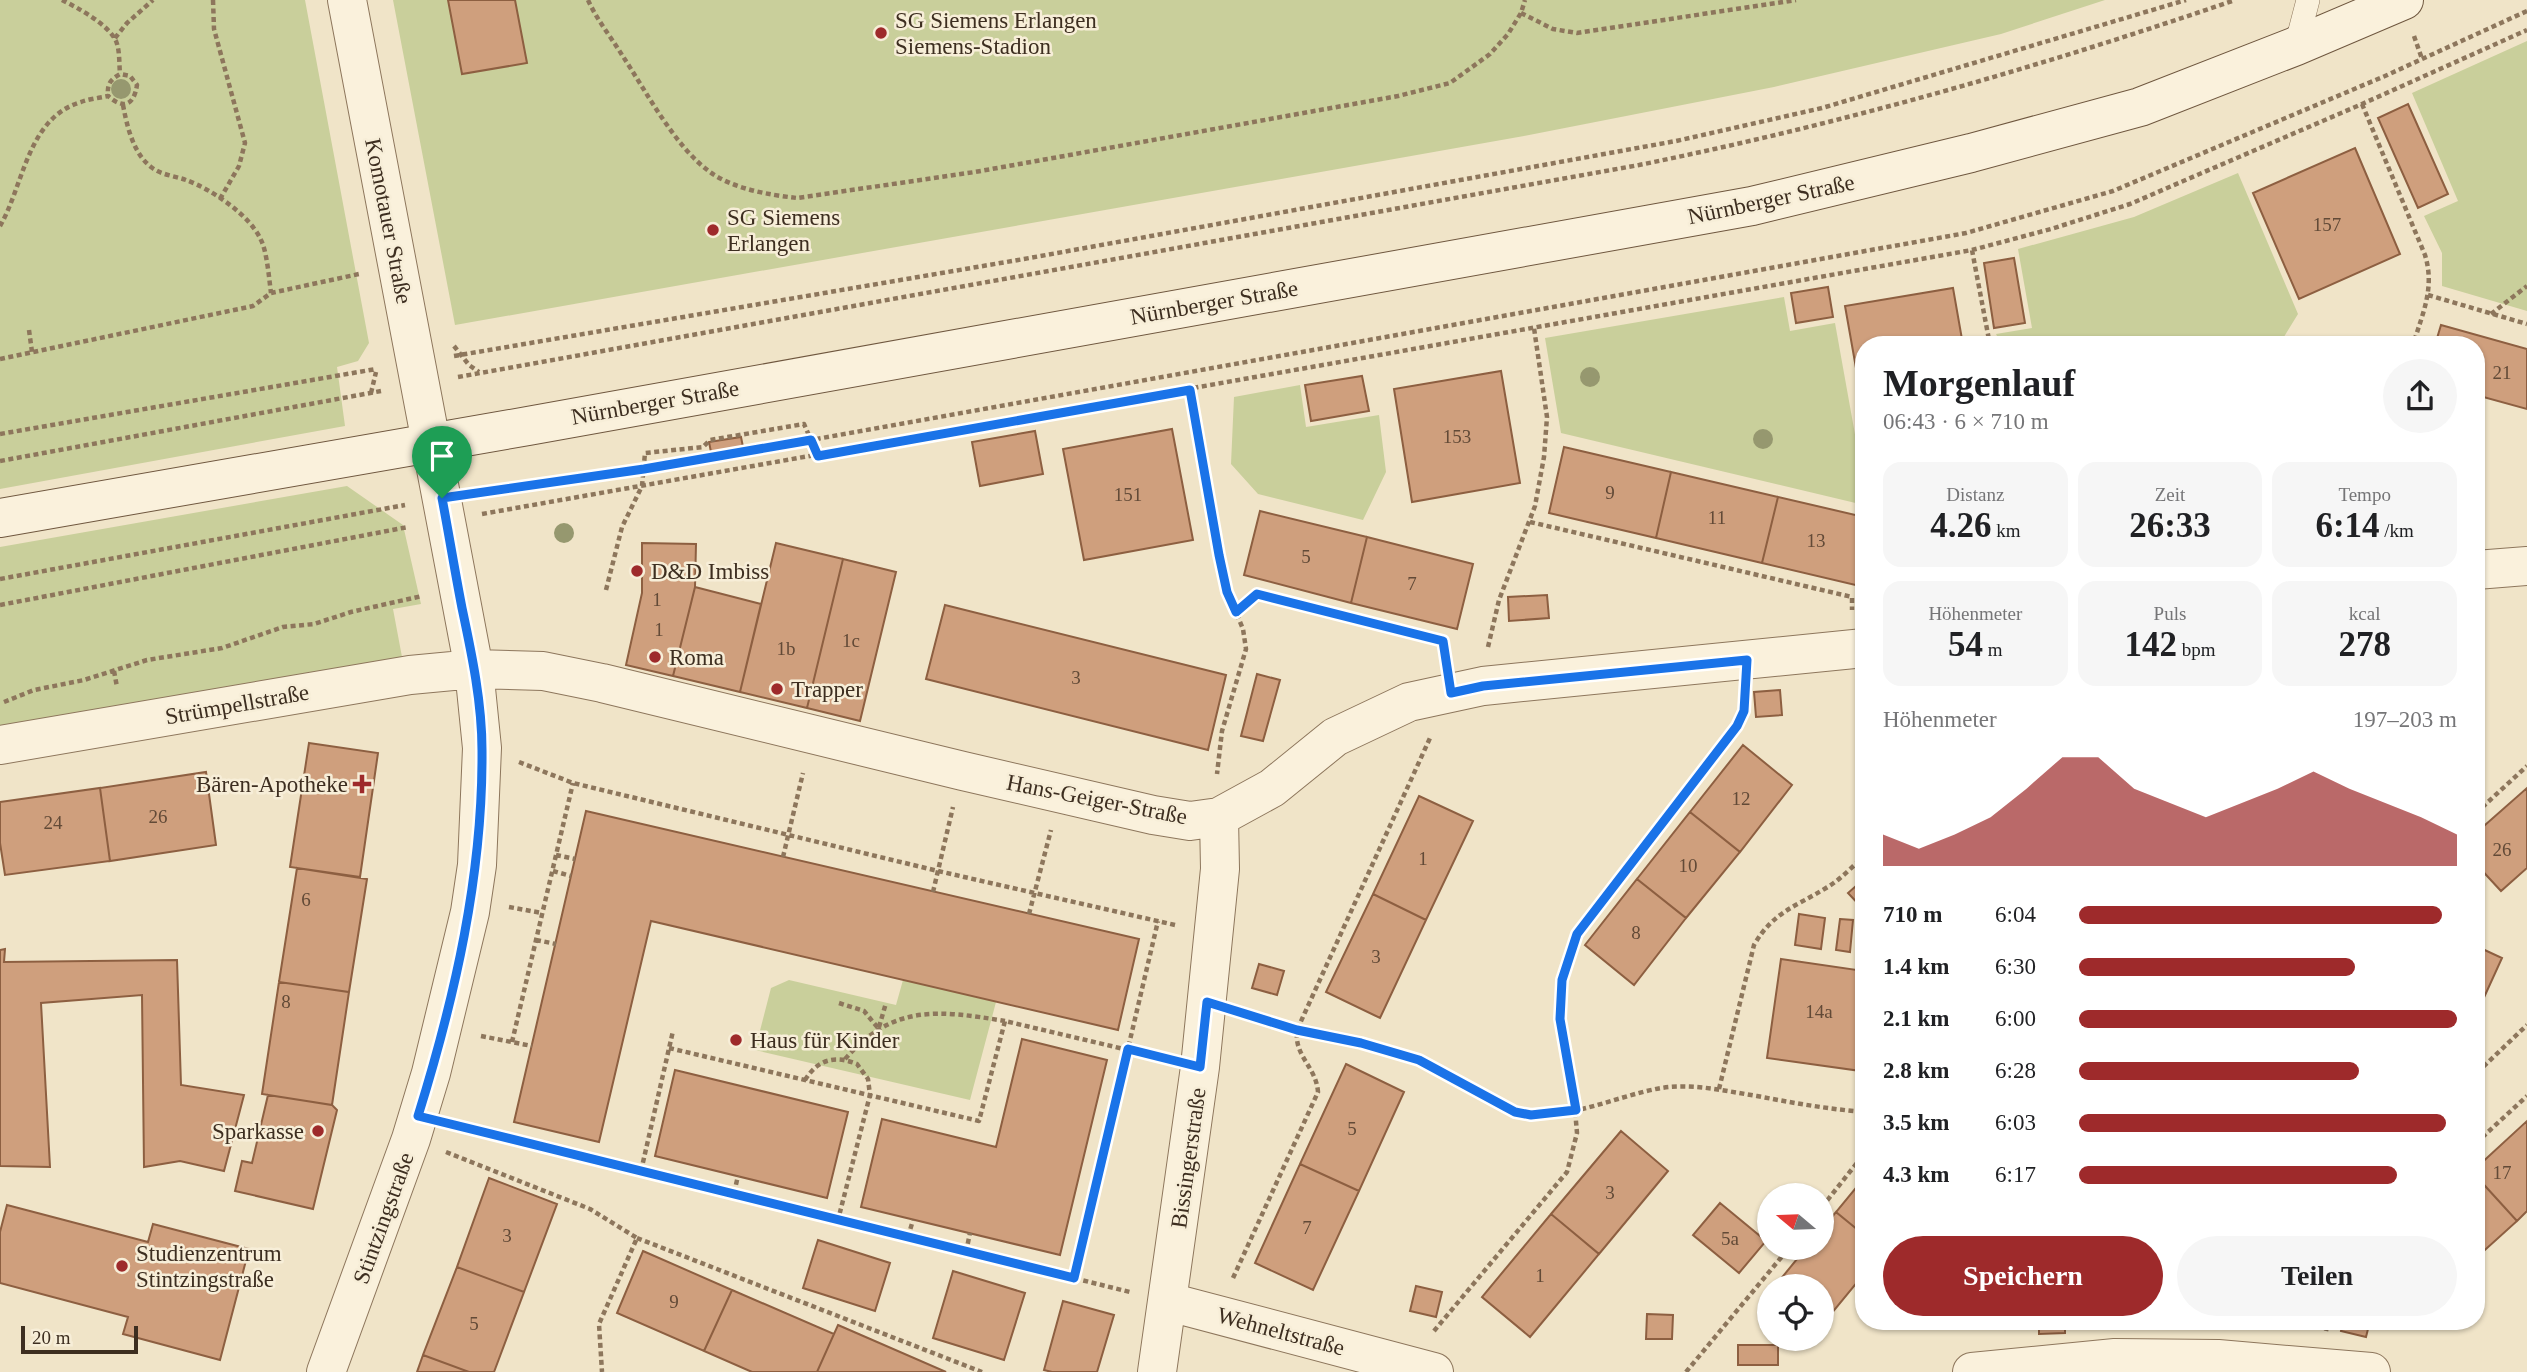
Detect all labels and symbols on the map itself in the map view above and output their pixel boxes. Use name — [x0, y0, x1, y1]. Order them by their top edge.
place label: SG Siemens Erlangen Siemens-Stadion — [895, 8, 1097, 59]
marker: SG Siemens Erlangen Siemens-Stadion — [873, 25, 889, 41]
street label: Komotauer Straße — [360, 136, 417, 306]
street label: Nürnberger Straße — [1685, 170, 1857, 229]
place label: SG Siemens Erlangen — [727, 205, 840, 256]
house number: 157 — [2313, 214, 2341, 235]
marker: SG Siemens Erlangen — [705, 222, 721, 238]
street label: Nürnberger Straße — [1128, 275, 1300, 330]
house number: 21 — [2493, 362, 2512, 383]
street label: Nürnberger Straße — [569, 375, 741, 430]
pin — [412, 426, 472, 498]
house number: 153 — [1443, 426, 1471, 447]
house number: 9 — [1605, 482, 1615, 503]
house number: 151 — [1114, 484, 1142, 505]
house number: 11 — [1708, 507, 1726, 528]
house number: 13 — [1807, 530, 1826, 551]
house number: 5 — [1301, 546, 1311, 567]
place label: D&D Imbiss — [651, 559, 769, 584]
marker: D&D Imbiss — [629, 563, 645, 579]
house number: 7 — [1407, 573, 1417, 594]
house number: 1 — [652, 589, 662, 610]
house number: 1 — [654, 619, 664, 640]
house number: 1c — [842, 630, 860, 651]
house number: 1b — [777, 638, 796, 659]
place label: Roma — [669, 645, 724, 670]
marker: Roma — [647, 649, 663, 665]
house number: 3 — [1071, 667, 1081, 688]
place label: Trapper — [791, 677, 863, 702]
street label: Strümpellstraße — [163, 680, 311, 729]
marker: Trapper — [769, 681, 785, 697]
street label: Hans-Geiger-Straße — [1004, 770, 1189, 829]
place label: Bären-Apotheke — [196, 772, 348, 797]
marker: Bären-Apotheke — [354, 776, 370, 792]
house number: 12 — [1732, 788, 1751, 809]
house number: 26 — [149, 806, 168, 827]
house number: 24 — [44, 812, 63, 833]
house number: 26 — [2493, 839, 2512, 860]
house number: 1 — [1418, 848, 1428, 869]
house number: 10 — [1679, 855, 1698, 876]
house number: 6 — [301, 889, 311, 910]
house number: 8 — [1631, 922, 1641, 943]
house number: 3 — [1371, 946, 1381, 967]
house number: 8 — [281, 991, 291, 1012]
house number: 14a — [1805, 1001, 1833, 1022]
place label: Haus für Kinder — [750, 1028, 900, 1053]
marker: Haus für Kinder — [728, 1032, 744, 1048]
street label: Bissingerstraße — [1166, 1086, 1211, 1230]
house number: 5 — [1347, 1118, 1357, 1139]
place label: Sparkasse — [212, 1119, 304, 1144]
marker: Sparkasse — [310, 1123, 326, 1139]
street label: Stintzingstraße — [348, 1149, 419, 1287]
house number: 17 — [2493, 1162, 2512, 1183]
house number: 3 — [1605, 1182, 1615, 1203]
north arrow — [1757, 1183, 1834, 1260]
house number: 7 — [1302, 1217, 1312, 1238]
house number: 3 — [502, 1225, 512, 1246]
house number: 5a — [1721, 1228, 1740, 1249]
place label: Studienzentrum Stintzingstraße — [136, 1241, 282, 1292]
marker: Studienzentrum Stintzingstraße — [114, 1258, 130, 1274]
house number: 1 — [1535, 1265, 1545, 1286]
house number: 9 — [669, 1291, 679, 1312]
street label: Wehneltstraße — [1214, 1302, 1347, 1361]
house number: 5 — [469, 1313, 479, 1334]
scale bar — [21, 1323, 138, 1355]

